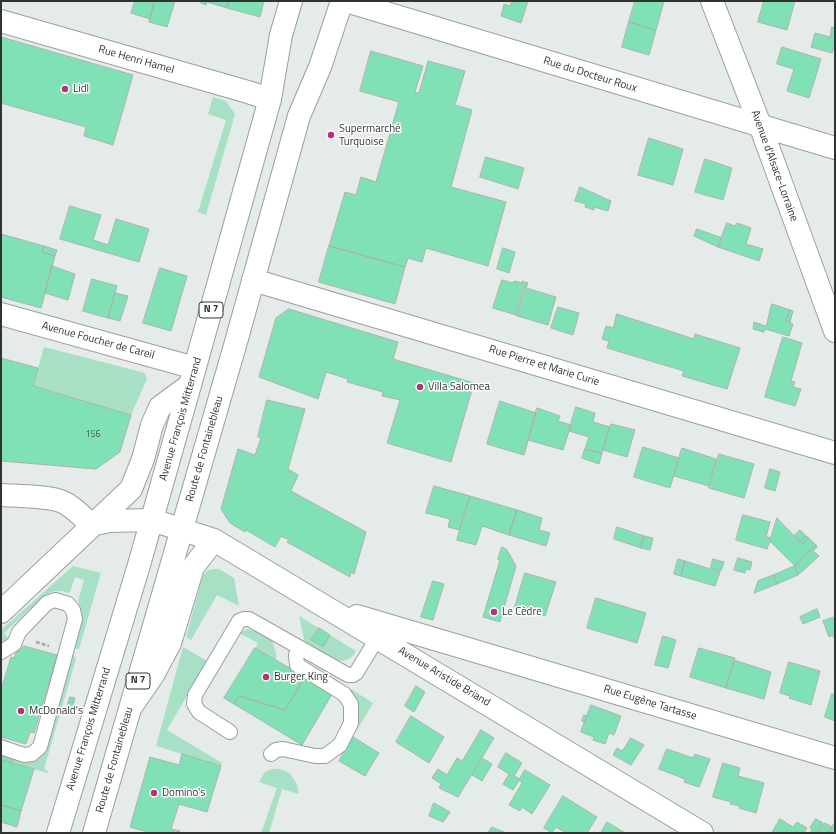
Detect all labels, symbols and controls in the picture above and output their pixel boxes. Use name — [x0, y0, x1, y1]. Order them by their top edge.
street label: Rue Henri Hamel — [97, 43, 175, 77]
street label: Rue du Docteur Roux — [542, 54, 638, 96]
place label: Lidl — [73, 82, 89, 96]
marker: Lidl — [60, 84, 70, 94]
street label: Avenue d'Alsace-Lorraine — [748, 109, 800, 223]
place label: Supermarché Turquoise — [339, 122, 401, 148]
marker: Supermarché Turquoise — [326, 130, 336, 140]
road number: N 7 — [199, 302, 223, 318]
street label: Avenue Foucher de Careil — [40, 320, 156, 362]
street label: Rue Pierre et Marie Curie — [487, 343, 601, 389]
street label: Avenue François Mitterrand — [157, 356, 205, 482]
place label: Villa Salomea — [428, 380, 490, 394]
marker: Villa Salomea — [415, 382, 425, 392]
street label: Route de Fontainebleau — [184, 394, 226, 504]
house number: 156 — [85, 430, 101, 440]
place label: Le Cèdre — [502, 605, 542, 619]
marker: Le Cèdre — [489, 607, 499, 617]
street label: Avenue Aristide Briand — [396, 644, 492, 710]
street label: Avenue François Mitterrand — [64, 666, 114, 792]
place label: Burger King — [274, 670, 328, 684]
marker: Burger King — [261, 672, 271, 682]
road number: N 7 — [126, 673, 150, 689]
street label: Rue Eugène Tartasse — [602, 683, 698, 723]
place label: McDonald's — [29, 704, 83, 718]
street label: Route de Fontainebleau — [94, 705, 136, 815]
marker: McDonald's — [16, 706, 26, 716]
place label: Domino's — [162, 786, 205, 800]
marker: Domino's — [149, 788, 159, 798]

